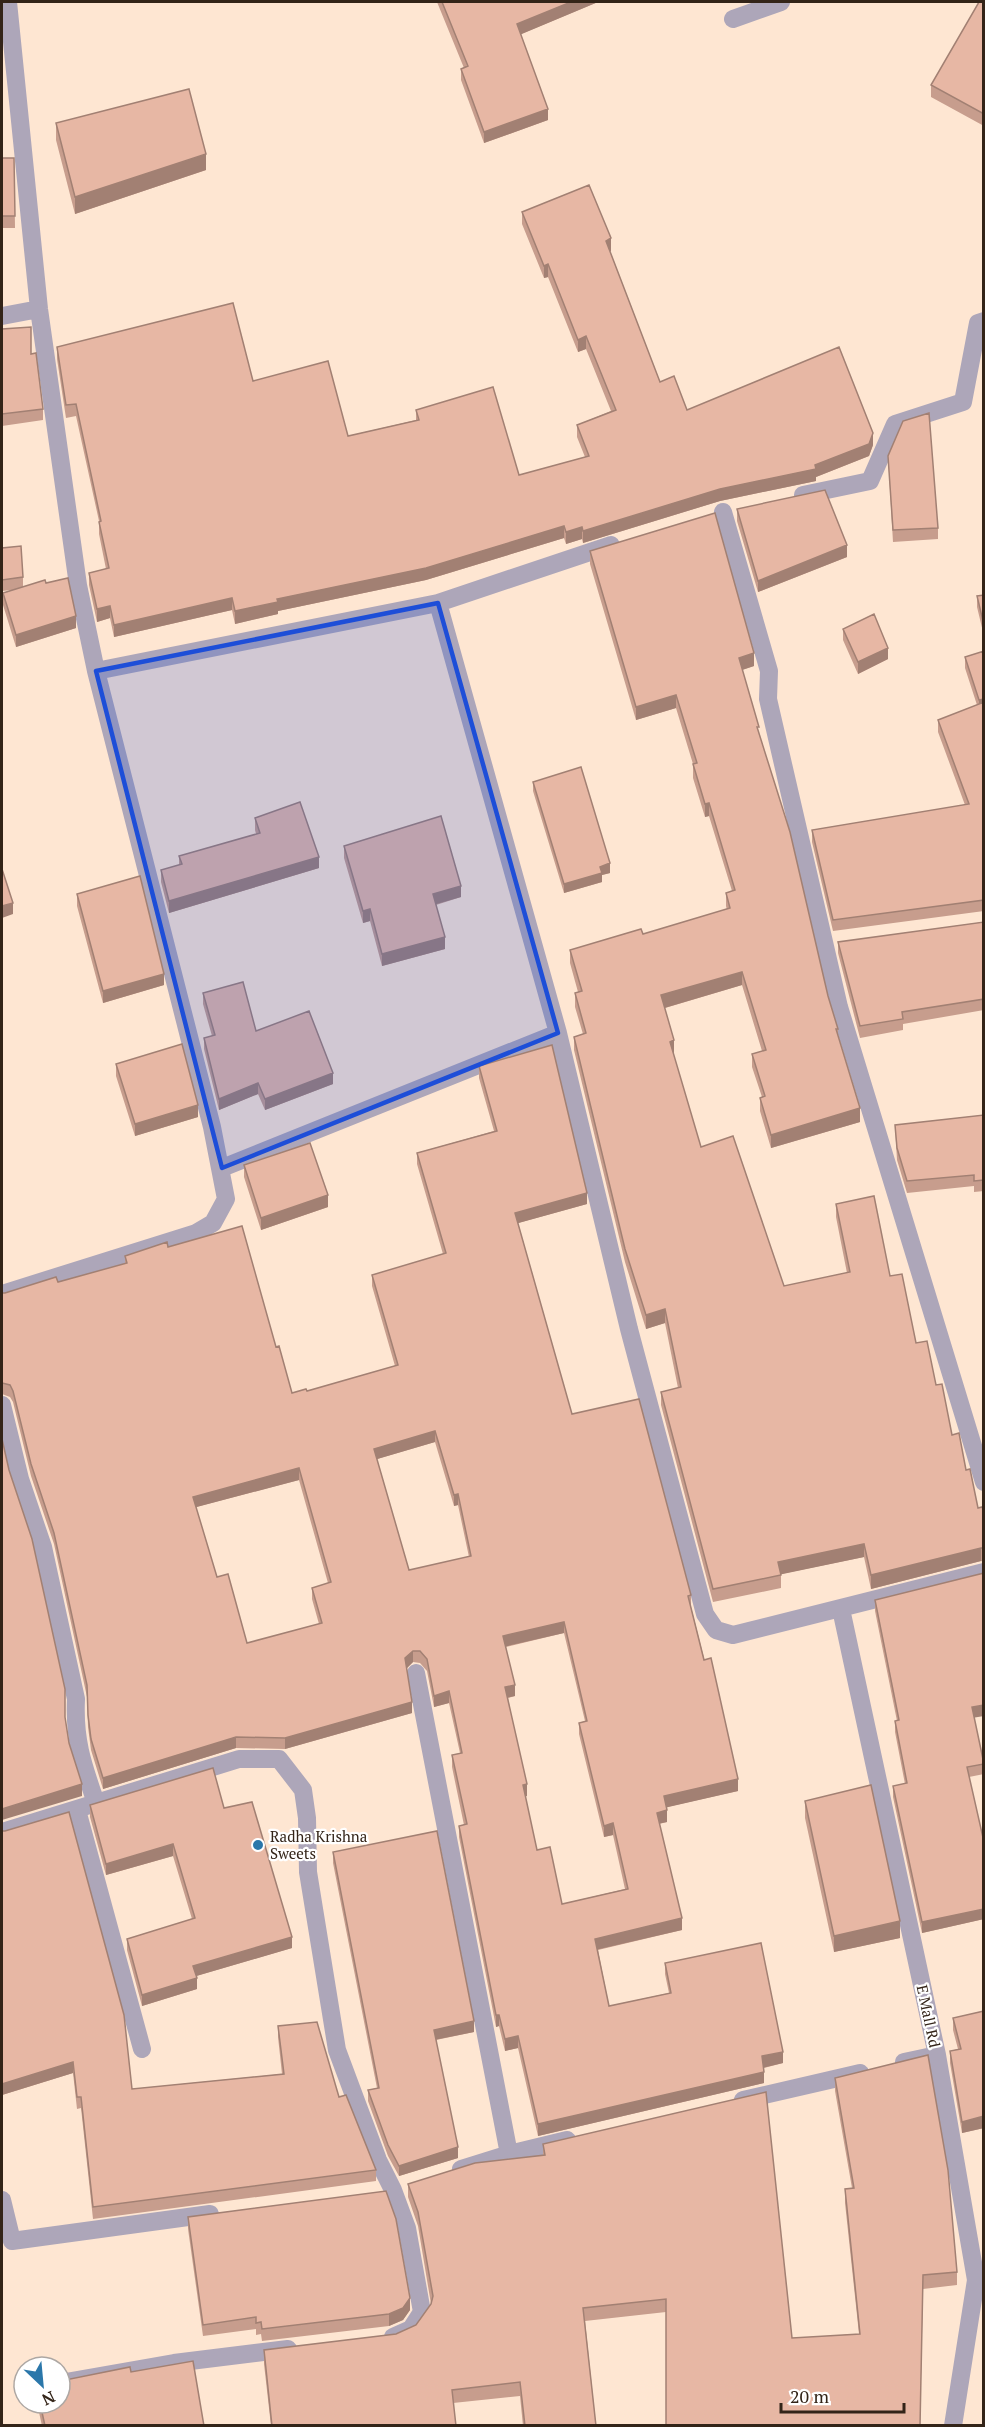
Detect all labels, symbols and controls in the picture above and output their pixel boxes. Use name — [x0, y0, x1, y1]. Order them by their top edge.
place label: Radha Krishna Sweets — [270, 1826, 368, 1863]
marker: Radha Krishna Sweets — [251, 1838, 265, 1852]
street label: E Mall Rd — [913, 1983, 945, 2049]
north arrow — [12, 2355, 72, 2415]
scale bar — [781, 2376, 904, 2414]
text: 20 m — [790, 2384, 830, 2408]
text: N — [38, 2386, 59, 2411]

